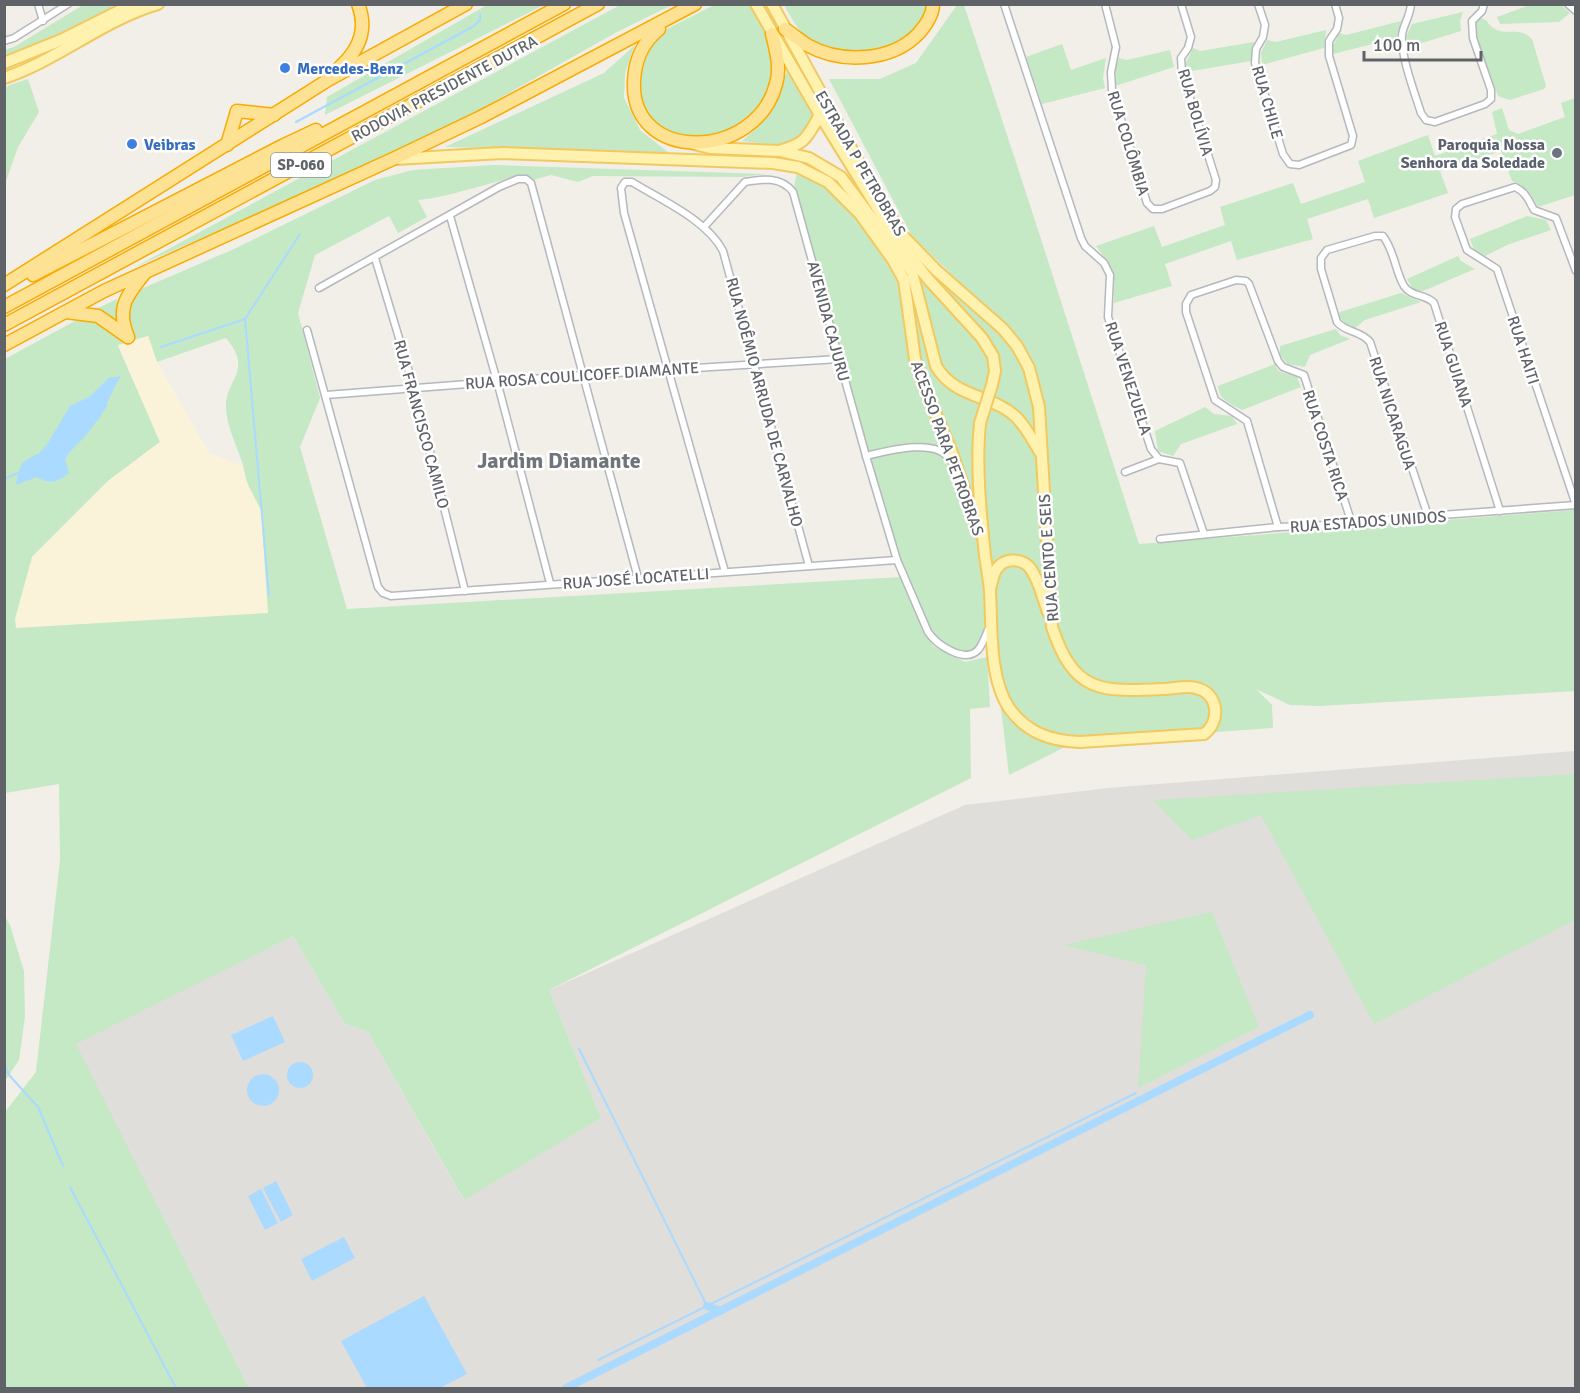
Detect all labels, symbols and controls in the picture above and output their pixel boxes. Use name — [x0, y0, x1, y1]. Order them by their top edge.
scale bar — [1364, 24, 1481, 62]
street label: RODOVIA PRESIDENTE DUTRA — [348, 31, 541, 147]
text: 100 m — [1373, 34, 1420, 56]
place label: Mercedes-Benz — [297, 59, 403, 79]
marker: Mercedes-Benz — [278, 61, 292, 75]
street label: RUA CHILE — [1247, 63, 1287, 141]
street label: RUA BOLÍVIA — [1173, 66, 1217, 158]
street label: ESTRADA P PETROBRAS — [810, 87, 910, 240]
street label: RUA COLÔMBIA — [1103, 88, 1154, 198]
place label: Veibras — [144, 135, 196, 155]
place label: Paroquia Nossa Senhora da Soledade — [1401, 135, 1545, 173]
marker: Veibras — [125, 137, 139, 151]
marker: Paroquia Nossa Senhora da Soledade — [1550, 146, 1564, 160]
road number: SP-060 — [271, 153, 331, 177]
street label: AVENIDA CAJURU — [802, 259, 854, 384]
street label: RUA NOÊMIO ARRUDA DE CARVALHO — [721, 275, 807, 529]
street label: RUA HAITI — [1503, 313, 1544, 387]
street label: RUA VENEZUELA — [1100, 319, 1156, 438]
street label: RUA GUIANA — [1430, 319, 1476, 410]
street label: RUA FRANCISCO CAMILO — [389, 338, 453, 511]
street label: RUA NICARAGUA — [1364, 354, 1420, 473]
street label: RUA ROSA COULICOFF DIAMANTE — [464, 358, 700, 394]
street label: ACESSO PARA PETROBRAS — [906, 358, 988, 539]
street label: RUA COSTA RICA — [1298, 387, 1352, 504]
district label: Jardim Diamante — [477, 447, 641, 474]
street label: RUA CENTO E SEIS — [1035, 493, 1063, 623]
street label: RUA ESTADOS UNIDOS — [1289, 507, 1447, 537]
street label: RUA JOSÉ LOCATELLI — [562, 564, 710, 594]

